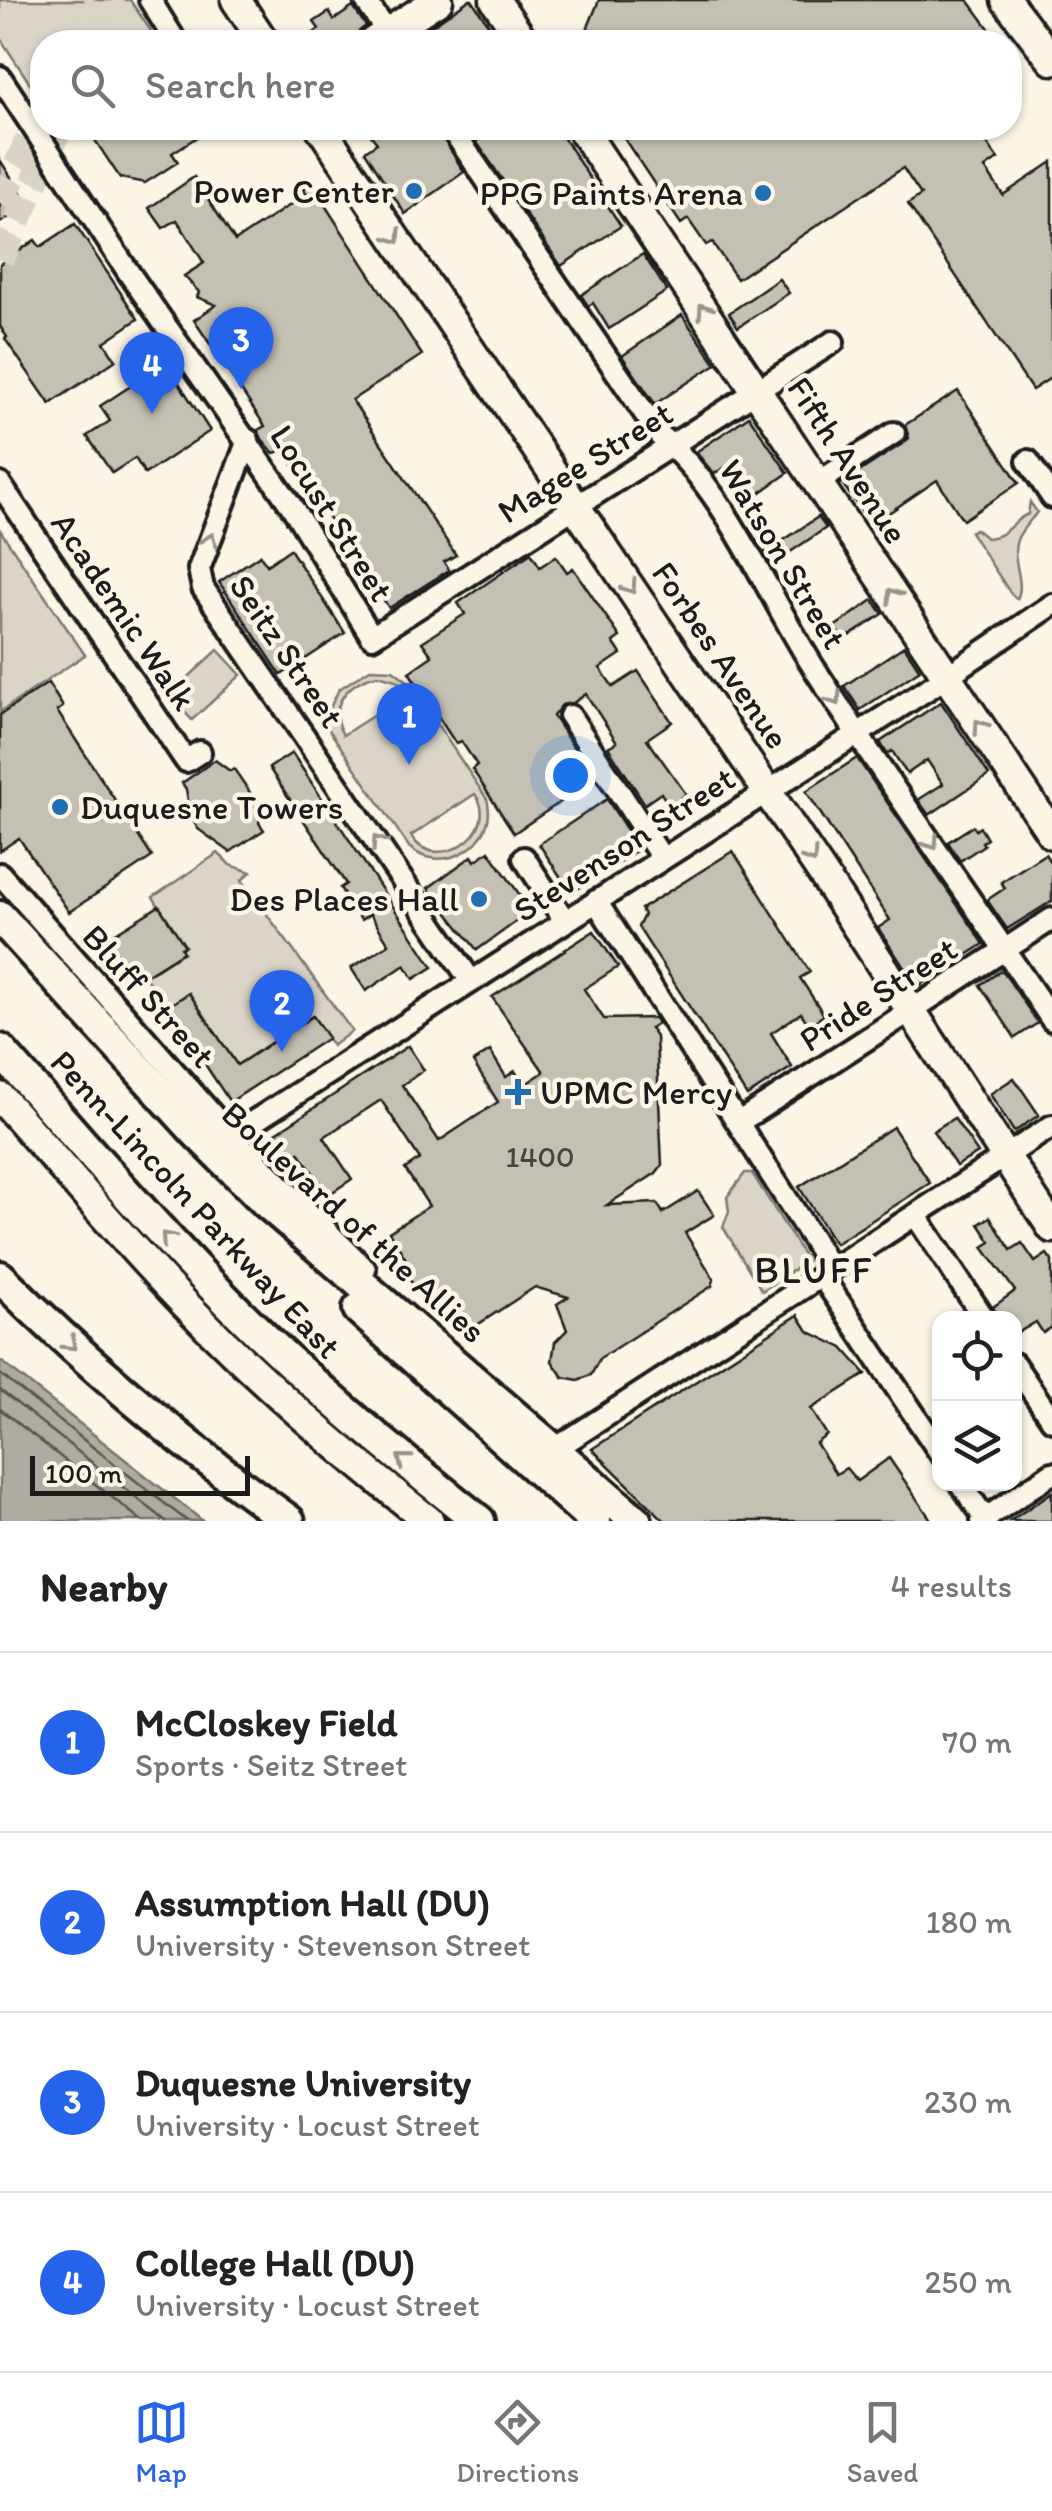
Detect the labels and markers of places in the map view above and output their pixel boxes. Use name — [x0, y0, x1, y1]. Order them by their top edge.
place label: Power Center — [193, 170, 394, 212]
place label: PPG Paints Arena — [480, 172, 743, 214]
marker: Power Center — [403, 180, 425, 202]
marker: PPG Paints Arena — [752, 182, 774, 204]
pin: 3 — [208, 306, 274, 389]
pin: 4 — [120, 332, 184, 414]
pin: 1 — [376, 682, 442, 765]
place label: Duquesne Towers — [80, 786, 343, 828]
marker: Duquesne Towers — [49, 796, 71, 818]
place label: Des Places Hall — [230, 878, 459, 920]
marker: Des Places Hall — [468, 888, 490, 910]
pin: 2 — [250, 970, 314, 1052]
place label: UPMC Mercy — [540, 1071, 733, 1113]
marker: UPMC Mercy — [505, 1079, 531, 1105]

